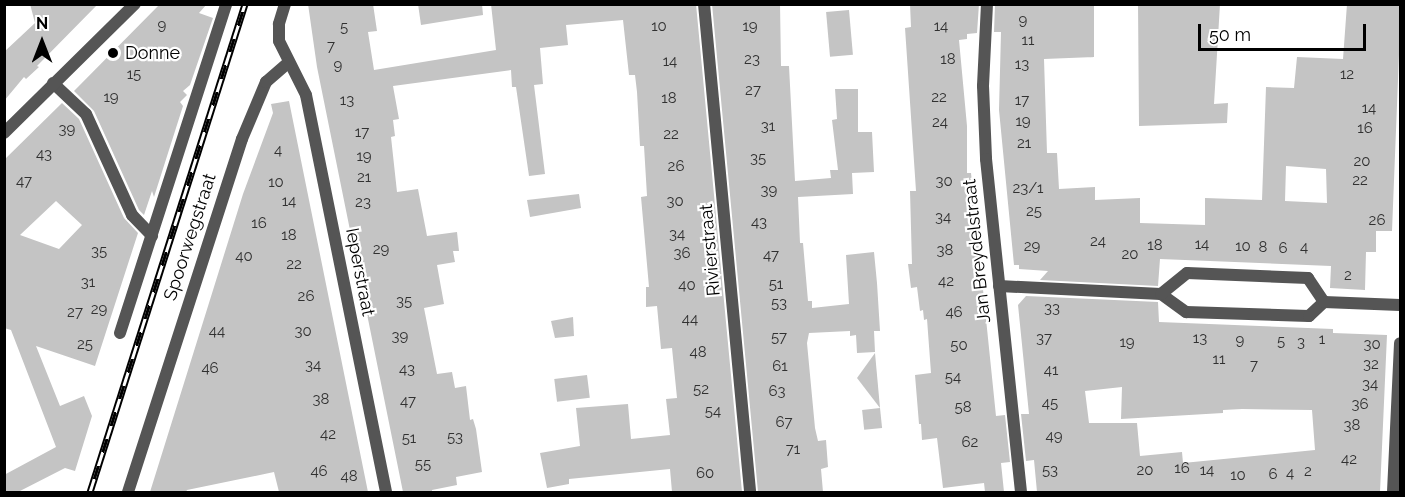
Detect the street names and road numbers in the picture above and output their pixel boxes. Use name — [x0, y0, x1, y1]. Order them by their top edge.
street label: Spoorwegstraat — [159, 171, 221, 303]
street label: Jan Breydelstraat — [959, 178, 995, 324]
street label: Rivierstraat — [695, 203, 725, 297]
street label: Ieperstraat — [341, 226, 379, 318]

